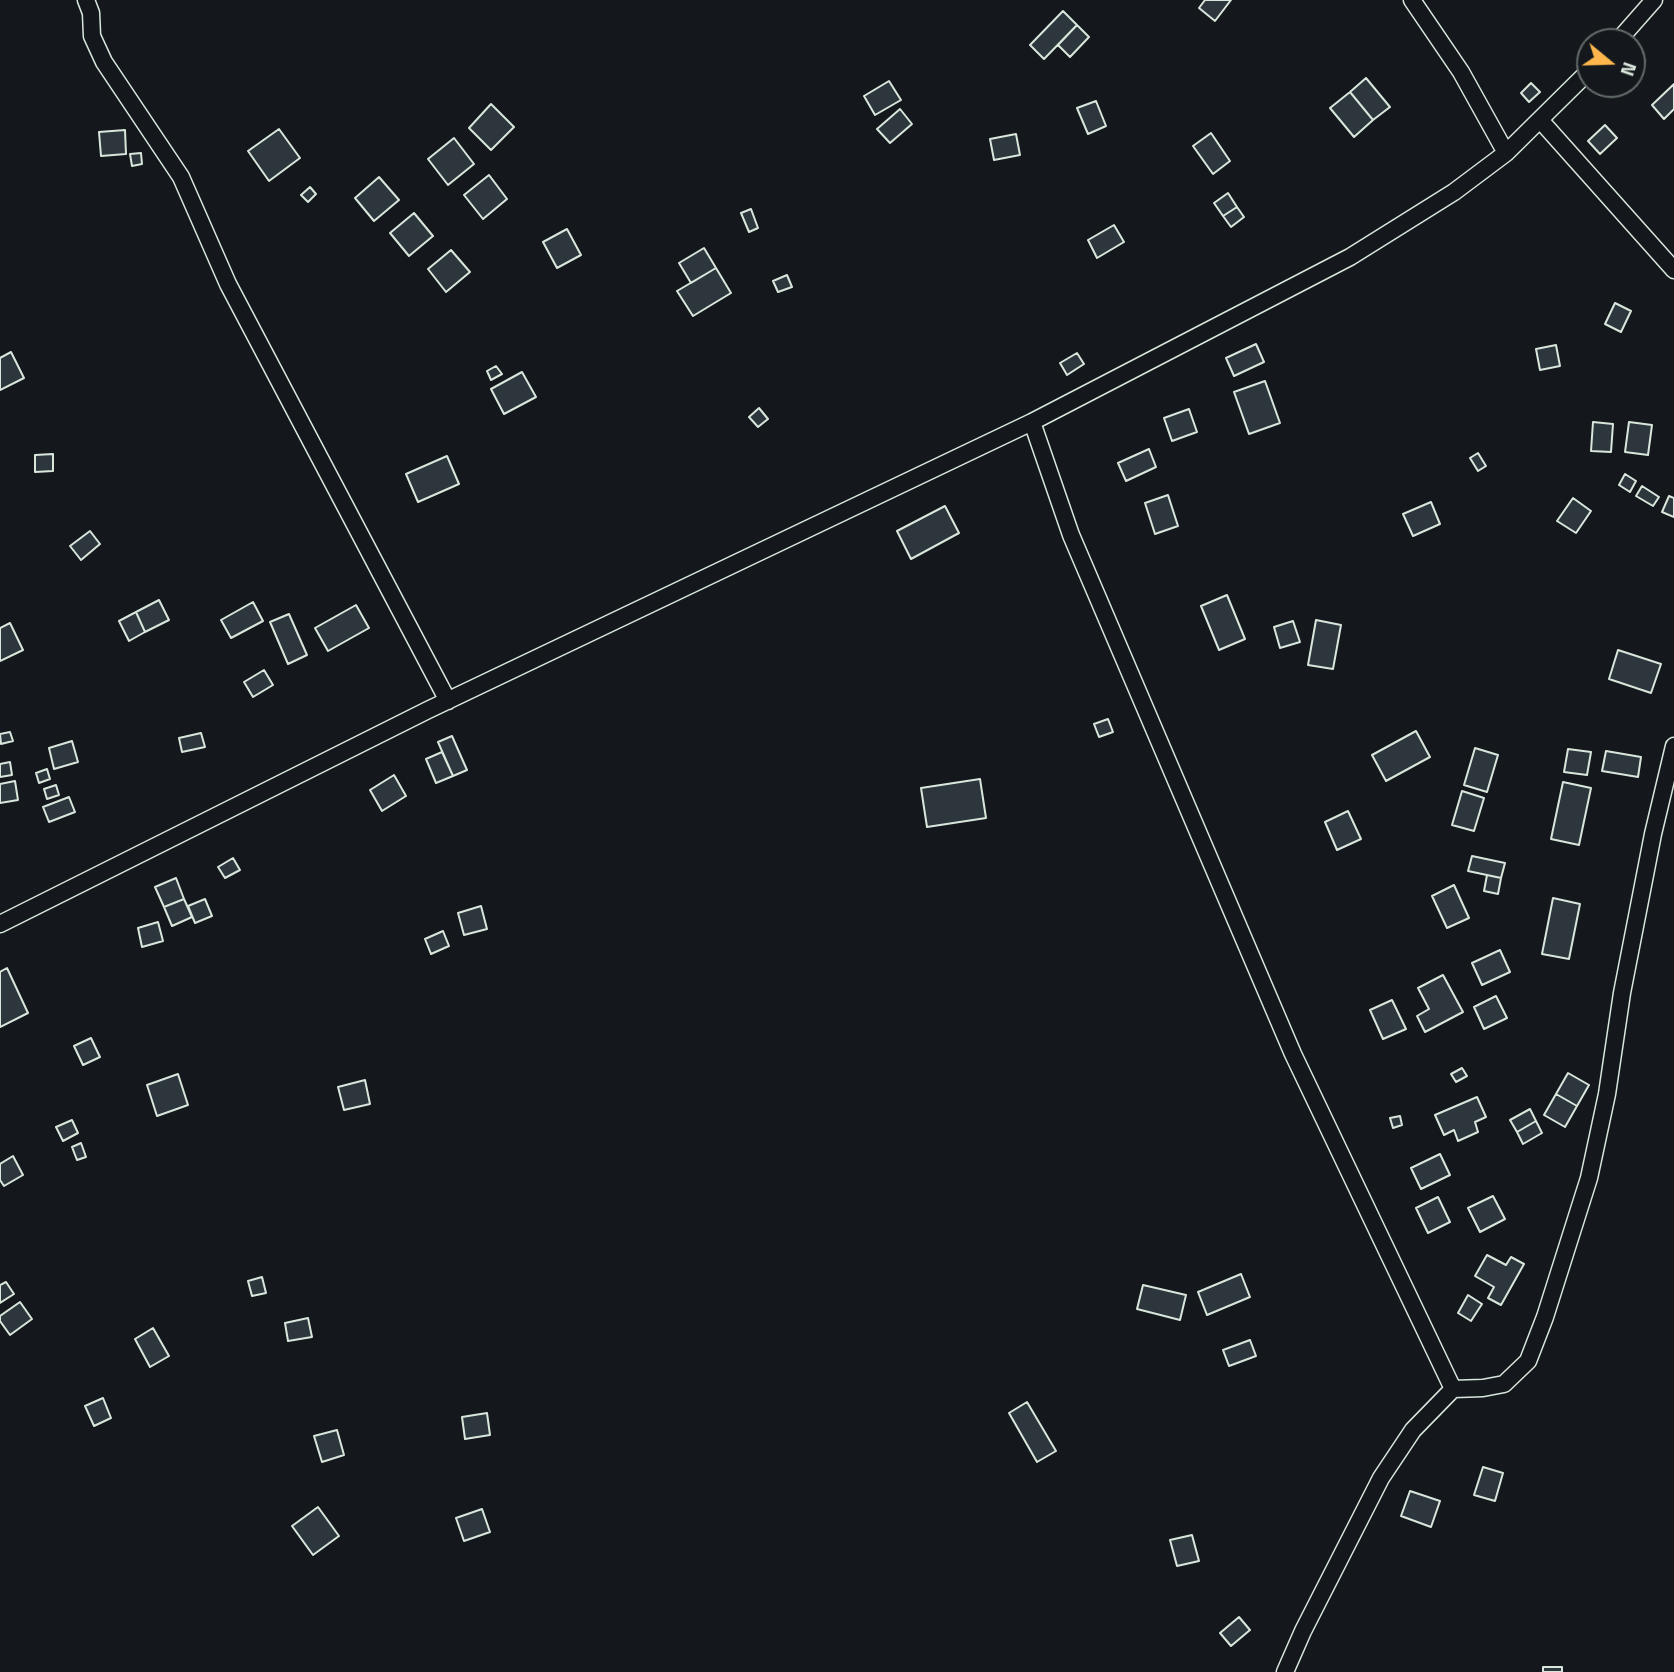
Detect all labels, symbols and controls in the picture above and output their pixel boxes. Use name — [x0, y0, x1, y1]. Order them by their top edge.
north arrow — [1576, 28, 1646, 98]
text: N — [1614, 58, 1645, 80]

